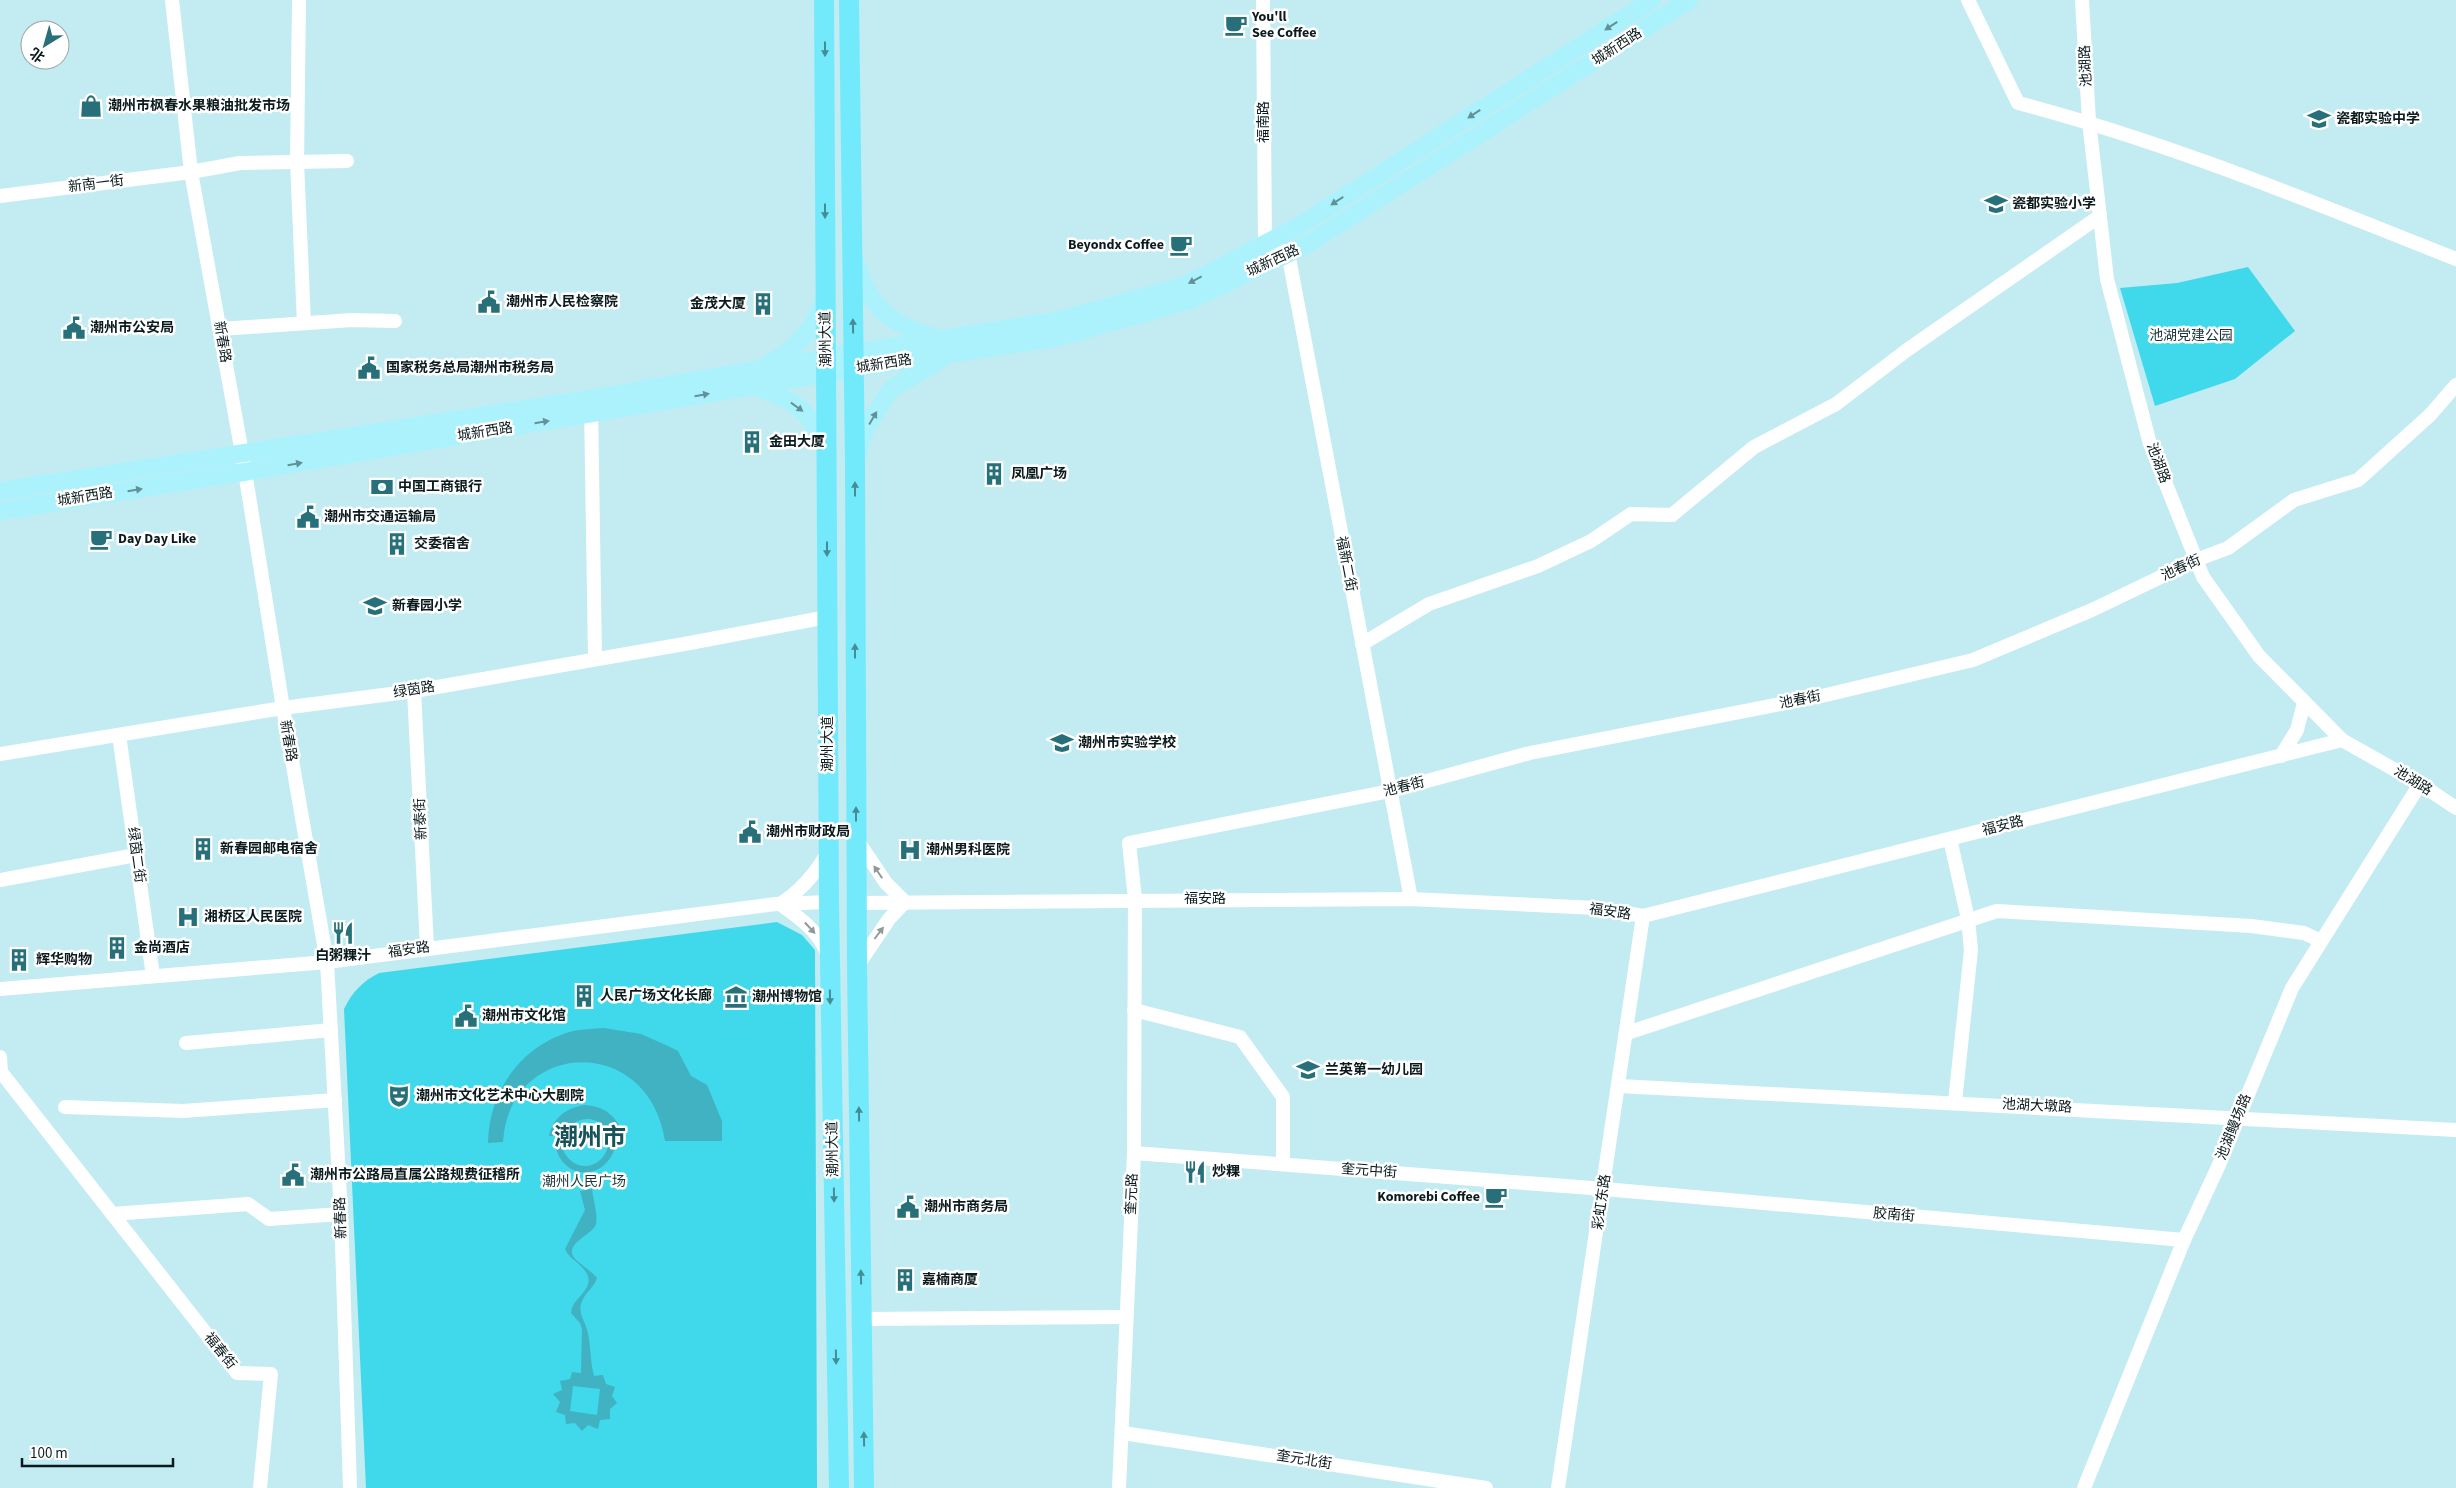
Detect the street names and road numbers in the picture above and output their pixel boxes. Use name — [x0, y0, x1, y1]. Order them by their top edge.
street label: 城新西路 — [1588, 23, 1646, 71]
street label: 池湖路 — [2075, 45, 2097, 87]
street label: 福南路 — [1254, 101, 1274, 143]
street label: 新南一街 — [67, 171, 125, 197]
street label: 城新西路 — [1243, 240, 1303, 282]
street label: 潮州大道 — [816, 311, 836, 367]
street label: 新春路 — [209, 320, 235, 364]
street label: 城新西路 — [855, 350, 913, 378]
street label: 城新西路 — [456, 418, 514, 446]
street label: 池湖路 — [2141, 440, 2175, 486]
street label: 城新西路 — [56, 483, 114, 511]
street label: 福新二街 — [1331, 535, 1361, 593]
street label: 池春街 — [2158, 550, 2204, 586]
street label: 绿茵路 — [392, 677, 436, 703]
street label: 池春街 — [1777, 686, 1823, 714]
street label: 潮州大道 — [818, 716, 838, 772]
street label: 新春路 — [275, 719, 301, 763]
street label: 池湖路 — [2390, 761, 2436, 801]
street label: 池春街 — [1381, 772, 1427, 802]
street label: 新泰街 — [410, 798, 432, 840]
street label: 福安路 — [1980, 811, 2026, 841]
street label: 绿茵二街 — [122, 826, 150, 884]
street label: 福安路 — [1184, 889, 1226, 909]
street label: 福安路 — [1588, 899, 1632, 925]
street label: 福安路 — [387, 937, 431, 963]
street label: 池湖鳗场路 — [2212, 1091, 2256, 1163]
street label: 池湖大墩路 — [2002, 1094, 2072, 1118]
street label: 潮州大道 — [823, 1121, 843, 1177]
street label: 奎元中街 — [1340, 1159, 1398, 1183]
street label: 奎元路 — [1121, 1173, 1143, 1215]
street label: 彩虹东路 — [1588, 1173, 1616, 1231]
street label: 新春路 — [330, 1197, 352, 1239]
street label: 胶南街 — [1872, 1203, 1916, 1227]
street label: 福春街 — [199, 1328, 241, 1374]
street label: 奎元北街 — [1275, 1446, 1333, 1474]

